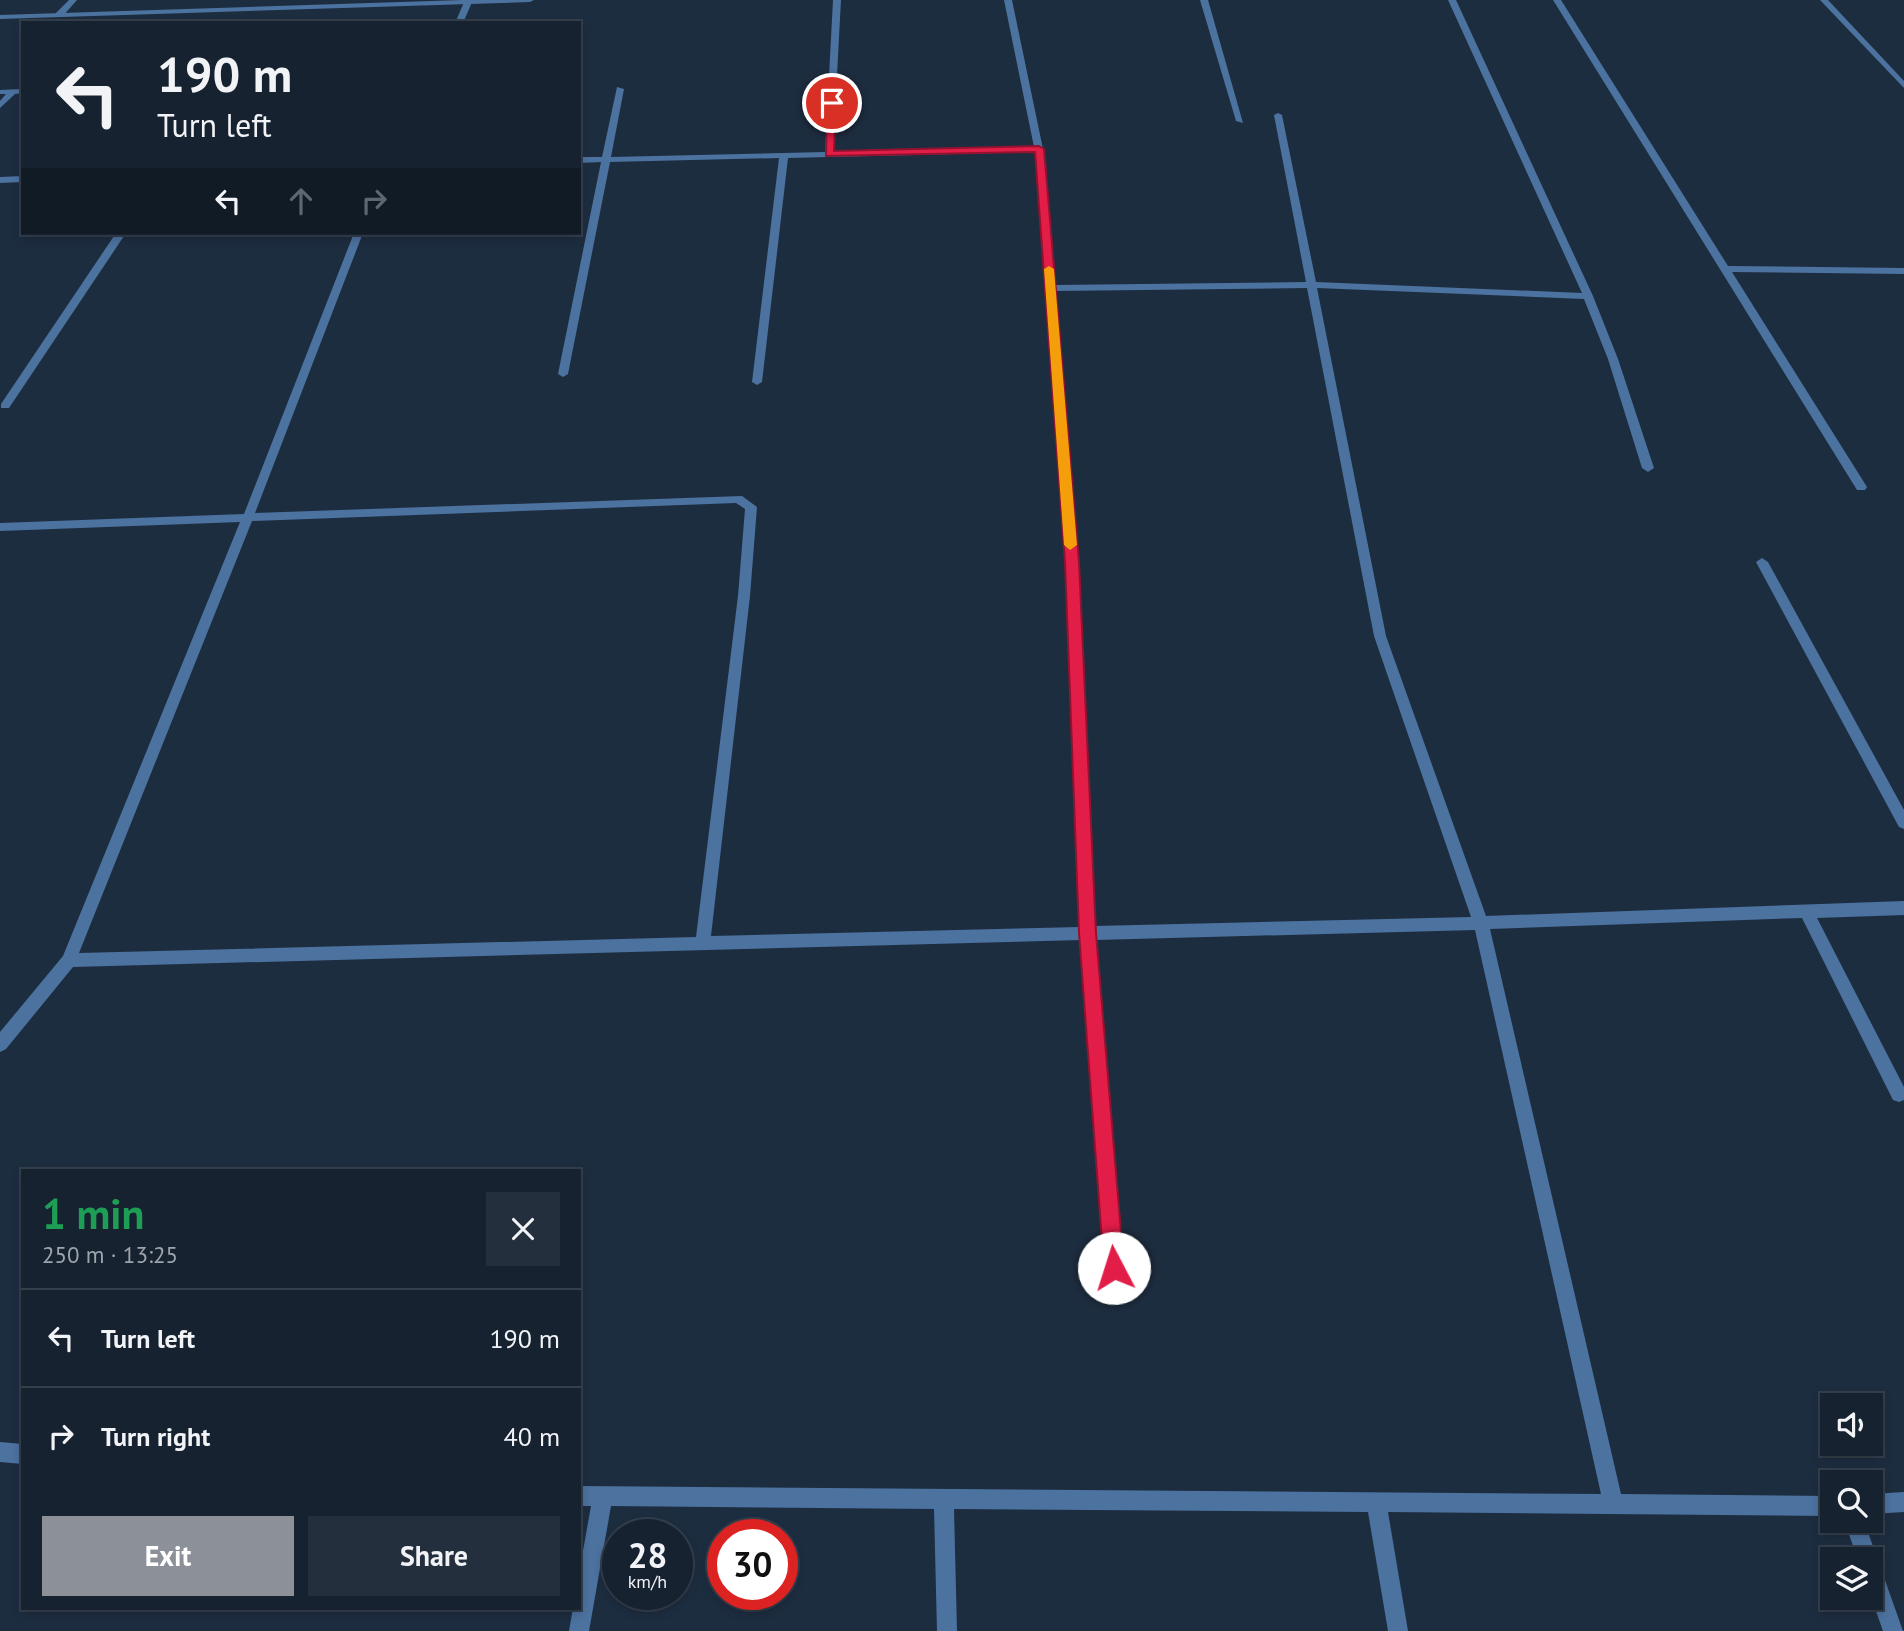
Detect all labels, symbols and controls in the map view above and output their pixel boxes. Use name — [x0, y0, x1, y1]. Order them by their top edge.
text: 190 m — [157, 42, 292, 106]
icon: left — [42, 49, 133, 140]
pin — [802, 73, 862, 133]
icon: arrive — [813, 84, 851, 122]
text: Turn left — [157, 104, 272, 146]
icon: left — [209, 182, 247, 220]
icon: ahead — [282, 182, 320, 220]
icon: right — [355, 182, 393, 220]
text: 1 min — [42, 1186, 144, 1241]
button: close — [486, 1192, 560, 1266]
position arrow — [1077, 1231, 1151, 1305]
text: 250 m · 13:25 — [42, 1240, 178, 1269]
icon: left — [42, 1319, 80, 1357]
text: Turn left — [101, 1322, 195, 1355]
text: 190 m — [489, 1322, 560, 1355]
map controls — [1820, 1393, 1883, 1610]
button: sound — [1820, 1393, 1883, 1456]
icon: right — [42, 1417, 80, 1455]
text: Turn right — [101, 1420, 210, 1453]
text: 40 m — [504, 1420, 560, 1453]
button: search — [1820, 1470, 1883, 1533]
button: Exit — [42, 1516, 294, 1596]
button: Share — [308, 1516, 560, 1596]
speed limit sign: 30 — [707, 1519, 798, 1610]
text: 28 — [628, 1532, 667, 1578]
button: layers — [1820, 1547, 1883, 1610]
text: km/h — [628, 1570, 667, 1593]

